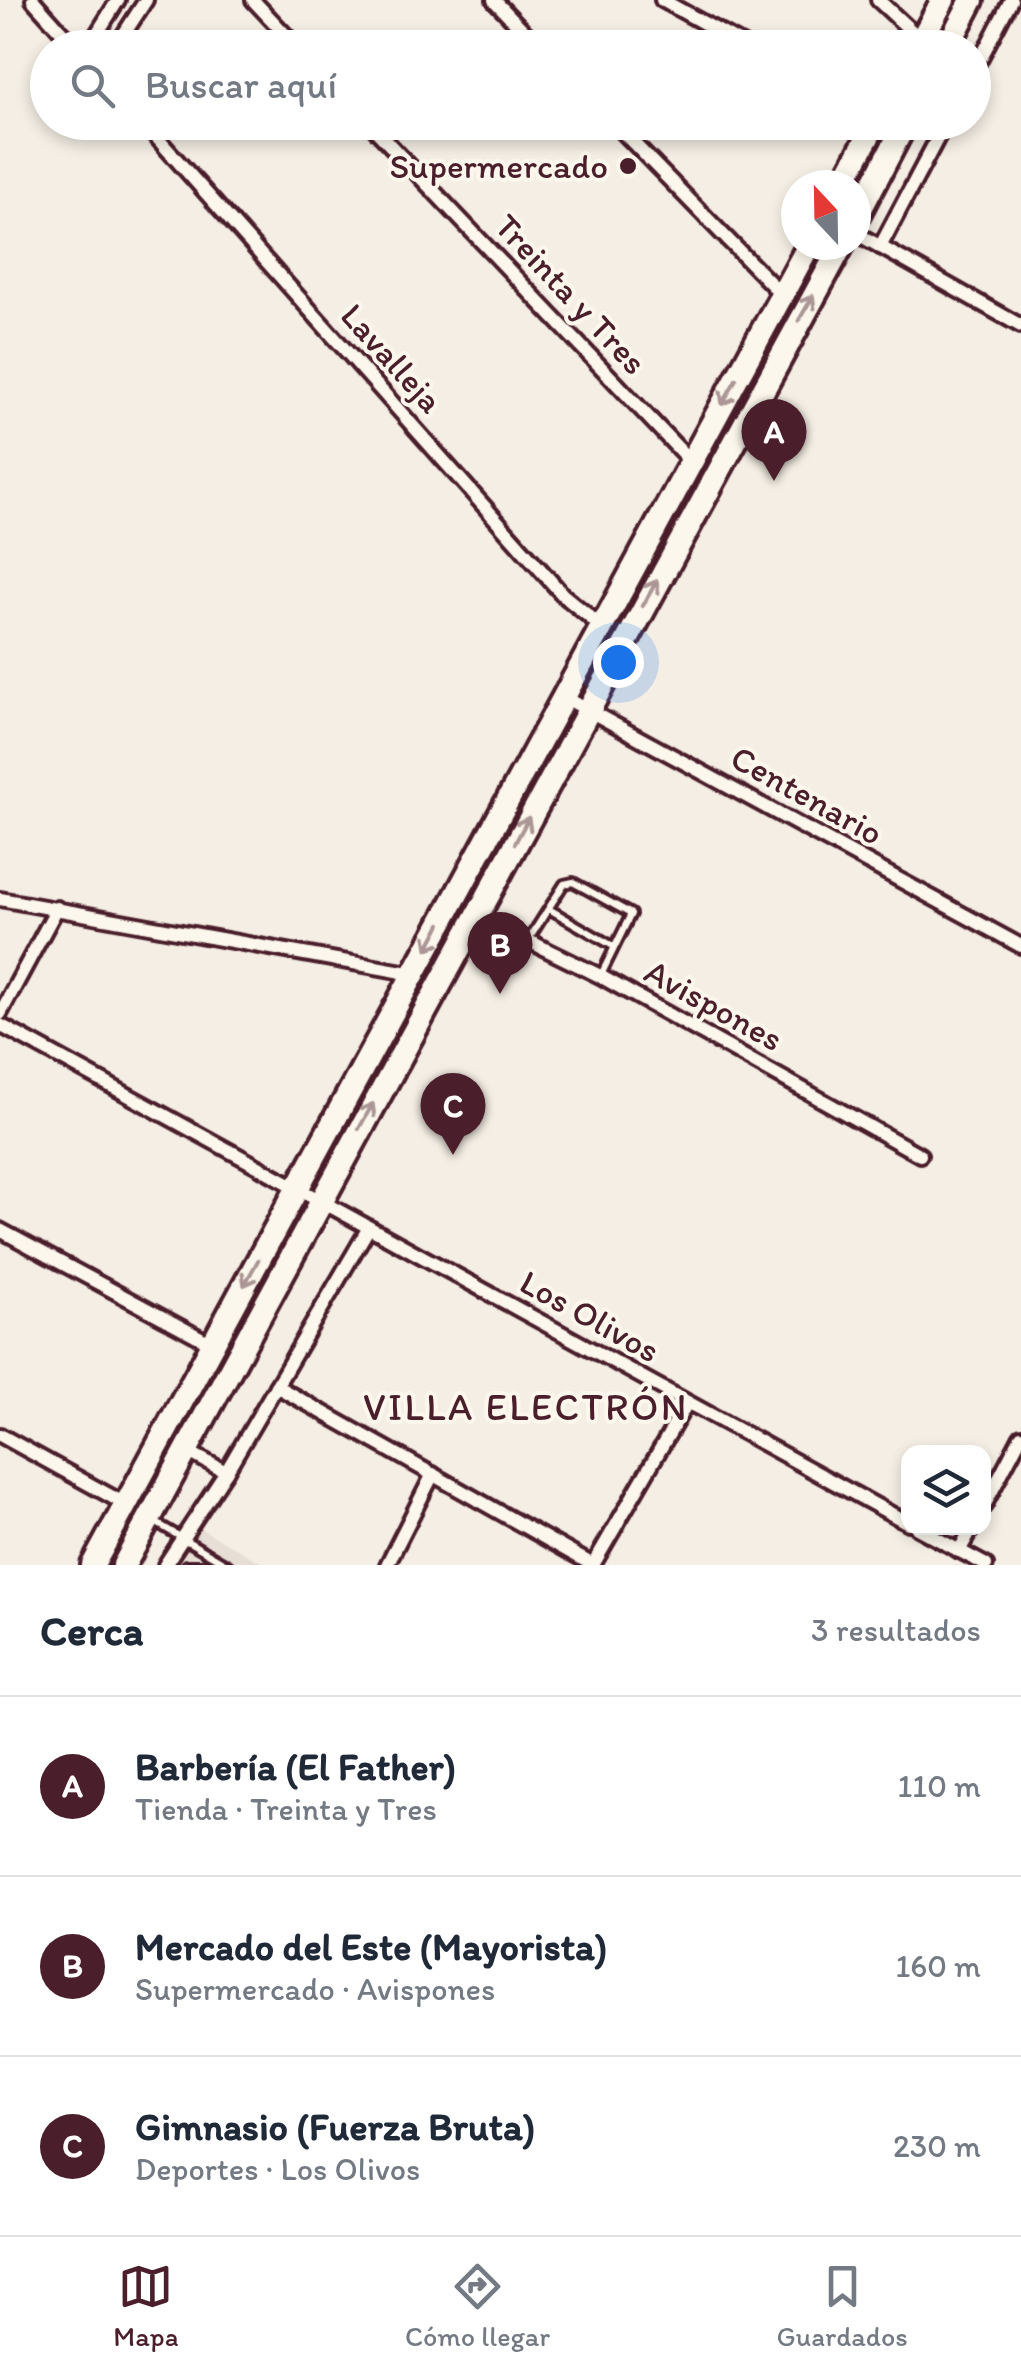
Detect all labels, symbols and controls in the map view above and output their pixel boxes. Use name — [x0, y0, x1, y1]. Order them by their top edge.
search box — [30, 30, 991, 140]
icon: search — [65, 58, 120, 113]
text: Buscar aquí — [145, 62, 337, 108]
place label: Supermercado — [389, 145, 608, 187]
marker: Supermercado — [617, 155, 639, 177]
north arrow — [781, 170, 871, 260]
street label: Treinta y Tres — [486, 205, 656, 383]
one-way arrow — [796, 294, 816, 323]
street label: Lavalleja — [332, 295, 452, 421]
one-way arrow — [719, 377, 738, 406]
pin: A — [742, 398, 806, 481]
one-way arrow — [640, 579, 660, 608]
your location — [593, 637, 644, 688]
street label: Centenario — [724, 736, 890, 854]
one-way arrow — [512, 816, 532, 846]
pin: B — [468, 912, 532, 994]
one-way arrow — [424, 922, 443, 951]
street label: Avispones — [638, 950, 790, 1060]
pin: C — [420, 1072, 486, 1155]
one-way arrow — [357, 1101, 377, 1131]
one-way arrow — [240, 1257, 260, 1287]
street label: Los Olivos — [513, 1261, 667, 1371]
district label: VILLA ELECTRÓN — [363, 1384, 689, 1430]
map controls — [901, 1445, 991, 1535]
button: layers — [901, 1445, 991, 1535]
text: Cerca — [40, 1605, 144, 1656]
text: 3 resultados — [811, 1611, 981, 1649]
text: Barbería (El Father) — [135, 1744, 456, 1790]
text: A — [62, 1767, 83, 1805]
text: 110 m — [897, 1767, 981, 1805]
text: Tienda · Treinta y Tres — [135, 1790, 437, 1828]
text: Mercado del Este (Mayorista) — [135, 1924, 607, 1970]
text: B — [62, 1947, 83, 1985]
text: 160 m — [895, 1947, 981, 1985]
text: Supermercado · Avispones — [135, 1970, 495, 2008]
text: Gimnasio (Fuerza Bruta) — [135, 2104, 535, 2150]
text: C — [62, 2127, 83, 2165]
text: 230 m — [893, 2127, 981, 2165]
text: Deportes · Los Olivos — [135, 2150, 420, 2188]
tab: Mapa — [113, 2259, 178, 2353]
tab: Cómo llegar — [405, 2259, 550, 2353]
tab: Guardados — [776, 2259, 908, 2353]

